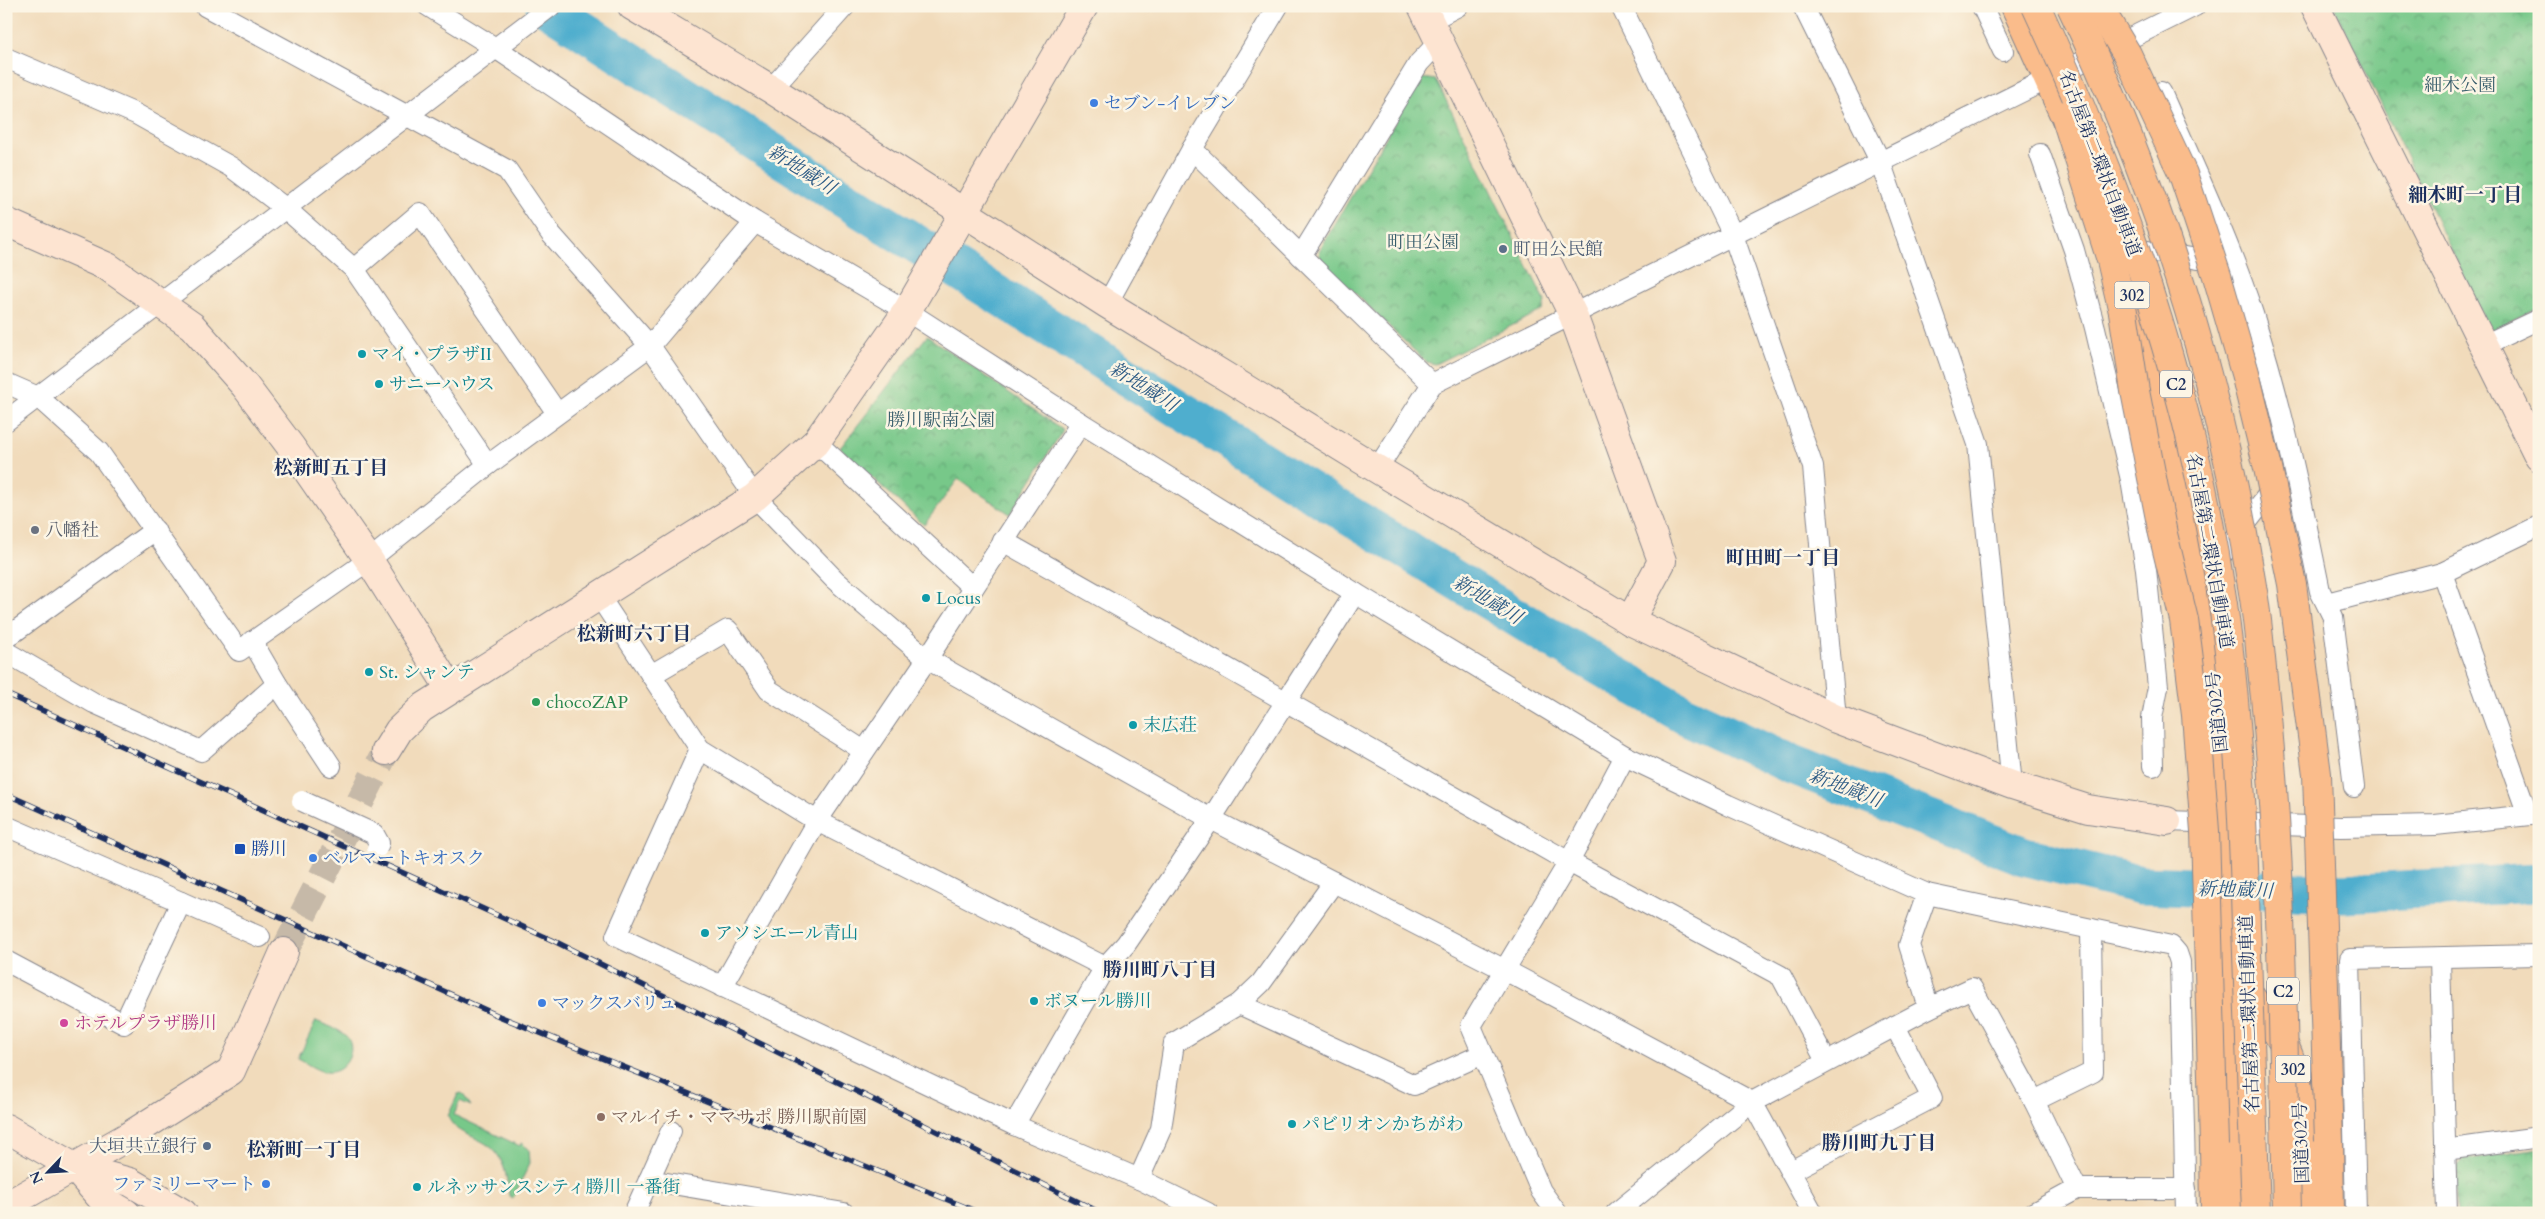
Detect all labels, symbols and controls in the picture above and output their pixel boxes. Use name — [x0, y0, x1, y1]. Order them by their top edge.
street label: 名古屋第二環状自動車道 — [2052, 66, 2147, 260]
park label: 細木公園 — [2424, 73, 2496, 98]
place label: セブン-イレブン — [1104, 91, 1237, 116]
marker: セブン-イレブン — [1088, 97, 1100, 109]
water label: 新地蔵川 — [762, 139, 842, 202]
district label: 細木町一丁目 — [2408, 182, 2522, 208]
park label: 町田公園 — [1387, 230, 1459, 255]
place label: 町田公民館 — [1513, 237, 1603, 262]
marker: 町田公民館 — [1497, 243, 1509, 255]
road number: 302 — [2114, 282, 2150, 308]
place label: マイ・プラザII — [372, 342, 492, 367]
marker: マイ・プラザII — [356, 348, 368, 360]
water label: 新地蔵川 — [1104, 356, 1184, 419]
road number: C2 — [2160, 370, 2192, 398]
place label: サニーハウス — [389, 372, 495, 397]
marker: サニーハウス — [373, 378, 385, 390]
park label: 勝川駅南公園 — [887, 408, 995, 433]
street label: 名古屋第二環状自動車道 — [2180, 451, 2239, 651]
district label: 松新町五丁目 — [274, 455, 388, 481]
place label: 八幡社 — [45, 518, 99, 543]
marker: 八幡社 — [29, 524, 41, 536]
district label: 町田町一丁目 — [1726, 545, 1840, 571]
water label: 新地蔵川 — [1448, 569, 1528, 632]
place label: Locus — [936, 586, 981, 611]
marker: Locus — [920, 592, 932, 604]
district label: 松新町六丁目 — [577, 621, 691, 647]
place label: St. シャンテ — [379, 660, 475, 685]
marker: St. シャンテ — [363, 666, 375, 678]
street label: 国道302号 — [2201, 670, 2234, 754]
place label: chocoZAP — [546, 690, 628, 715]
marker: chocoZAP — [530, 696, 542, 708]
place label: 末広荘 — [1143, 713, 1197, 738]
marker: 末広荘 — [1127, 719, 1139, 731]
water label: 新地蔵川 — [1805, 762, 1888, 814]
place label: 勝川 — [251, 837, 287, 862]
marker: 勝川 — [233, 842, 247, 856]
place label: ベルマートキオスク — [323, 846, 485, 871]
marker: ベルマートキオスク — [307, 852, 319, 864]
water label: 新地蔵川 — [2197, 876, 2275, 904]
street label: 名古屋第二環状自動車道 — [2234, 915, 2265, 1113]
place label: アソシエール青山 — [715, 921, 859, 946]
marker: アソシエール青山 — [699, 927, 711, 939]
district label: 勝川町八丁目 — [1103, 957, 1217, 983]
road number: C2 — [2267, 978, 2299, 1004]
place label: ボヌール勝川 — [1044, 989, 1152, 1014]
place label: マックスバリュ — [552, 991, 677, 1016]
marker: ボヌール勝川 — [1028, 995, 1040, 1007]
marker: マックスバリュ — [536, 997, 548, 1009]
place label: ホテルプラザ勝川 — [74, 1011, 217, 1036]
marker: ホテルプラザ勝川 — [58, 1017, 70, 1029]
road number: 302 — [2276, 1056, 2310, 1082]
street label: 国道302号 — [2288, 1102, 2315, 1184]
place label: マルイチ・ママサポ 勝川駅前園 — [611, 1105, 867, 1130]
marker: マルイチ・ママサポ 勝川駅前園 — [595, 1111, 607, 1123]
place label: パビリオンかちがわ — [1302, 1112, 1464, 1137]
marker: パビリオンかちがわ — [1286, 1118, 1298, 1130]
district label: 勝川町九丁目 — [1822, 1130, 1936, 1156]
place label: 大垣共立銀行 — [89, 1134, 197, 1159]
district label: 松新町一丁目 — [247, 1137, 361, 1163]
marker: 大垣共立銀行 — [201, 1140, 213, 1152]
north arrow — [22, 1146, 72, 1196]
text: N — [25, 1168, 48, 1187]
place label: ファミリーマート — [112, 1172, 256, 1197]
place label: ルネッサンスシティ勝川 一番街 — [427, 1175, 680, 1200]
marker: ファミリーマート — [260, 1178, 272, 1190]
marker: ルネッサンスシティ勝川 一番街 — [411, 1181, 423, 1193]

